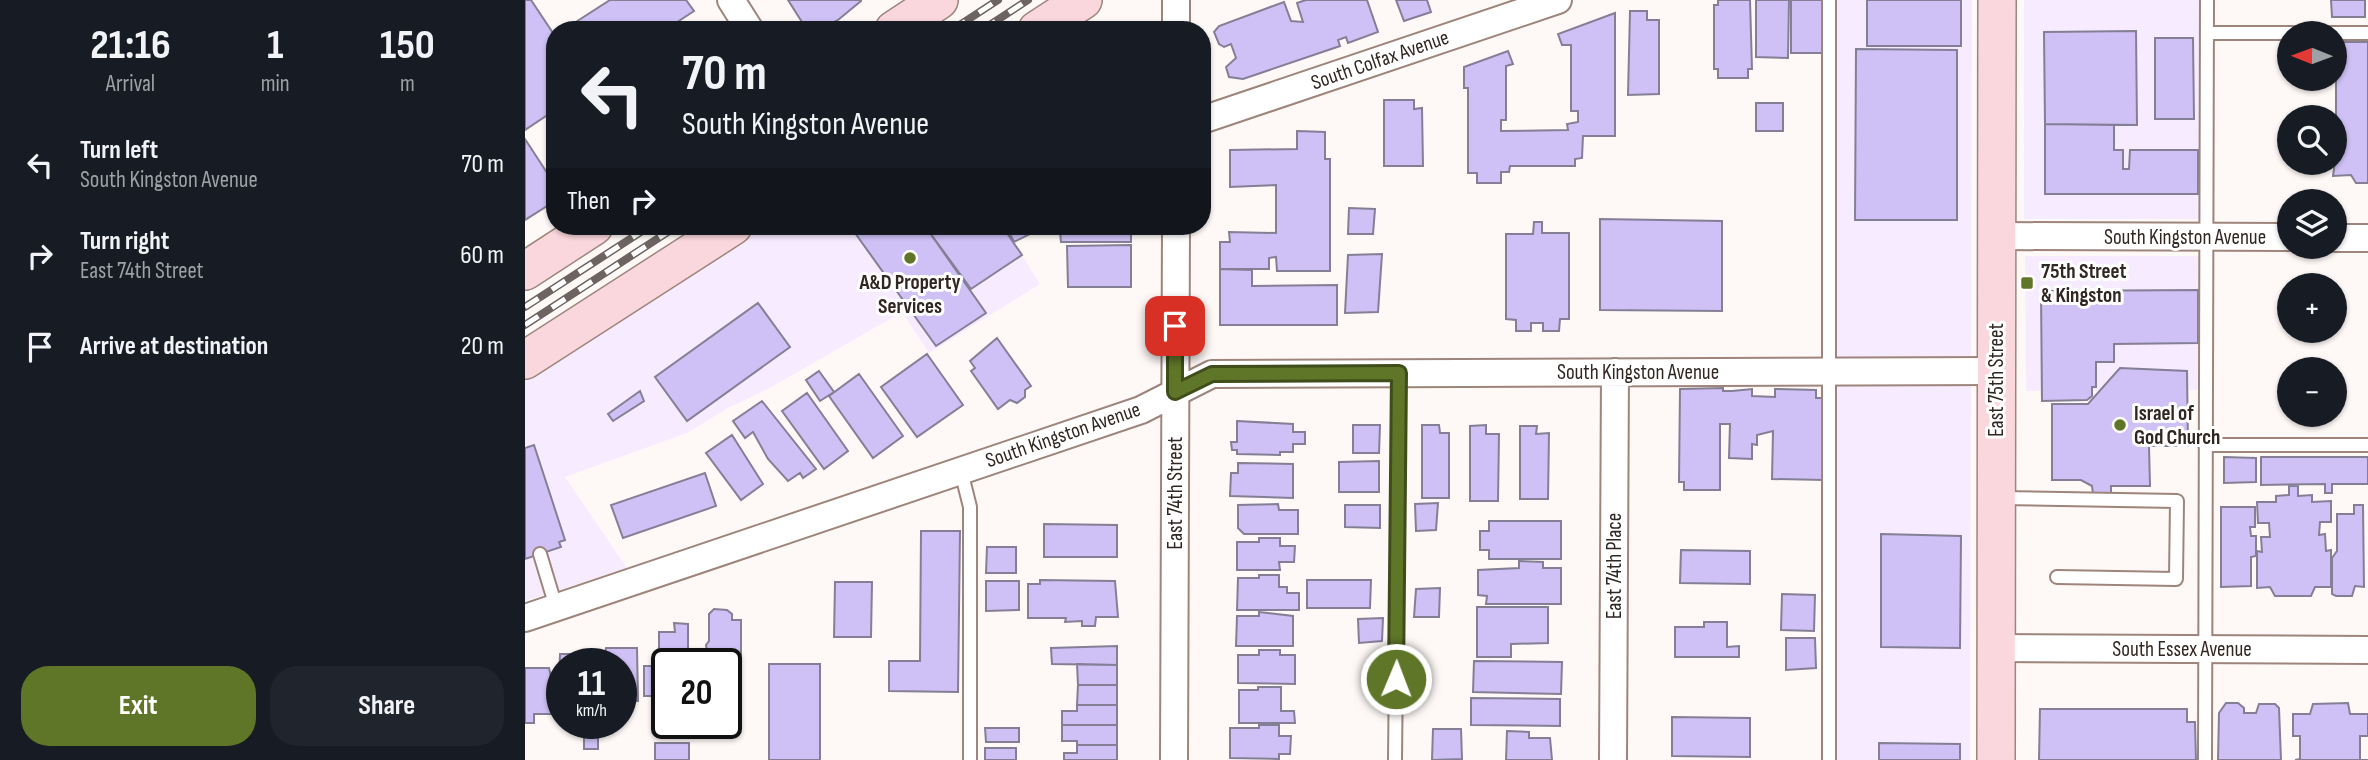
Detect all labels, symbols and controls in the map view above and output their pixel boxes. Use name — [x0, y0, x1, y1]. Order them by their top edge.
text: 21:16 — [90, 20, 171, 71]
text: 1 — [267, 20, 284, 71]
text: 150 — [380, 20, 435, 71]
north arrow — [2277, 21, 2347, 91]
map controls — [2277, 21, 2347, 427]
street label: South Colfax Avenue — [1308, 25, 1452, 95]
text: 70 m — [682, 45, 767, 104]
icon: left — [567, 49, 658, 140]
text: Arrival — [106, 70, 155, 98]
text: min — [261, 70, 290, 98]
text: m — [400, 70, 415, 98]
text: South Kingston Avenue — [682, 105, 929, 144]
button: search — [2277, 105, 2347, 175]
text: Turn left — [80, 135, 158, 166]
icon: left — [21, 146, 59, 184]
text: 70 m — [461, 149, 504, 180]
text: South Kingston Avenue — [80, 166, 258, 194]
icon: right — [624, 182, 662, 220]
text: Then — [567, 186, 610, 217]
button: layers — [2277, 189, 2347, 259]
street label: South Kingston Avenue — [2104, 225, 2266, 250]
text: Turn right — [80, 226, 169, 257]
icon: right — [21, 237, 59, 275]
text: 60 m — [460, 240, 504, 271]
marker: A&D Property Services — [902, 250, 918, 266]
text: East 74th Street — [80, 257, 204, 285]
place label: 75th Street & Kingston — [2041, 259, 2127, 308]
place label: A&D Property Services — [859, 270, 961, 319]
button: + — [2277, 273, 2347, 343]
marker: 75th Street & Kingston — [2019, 275, 2035, 291]
pin — [1145, 296, 1205, 356]
icon: arrive — [1156, 307, 1194, 345]
street label: East 75th Street — [1984, 323, 2009, 437]
icon: arrive — [21, 328, 59, 366]
text: Arrive at destination — [80, 331, 268, 362]
text: 20 m — [461, 331, 504, 362]
button: − — [2277, 357, 2347, 427]
street label: South Kingston Avenue — [1557, 360, 1719, 385]
street label: South Kingston Avenue — [982, 397, 1144, 473]
place label: Israel of God Church — [2134, 401, 2220, 450]
marker: Israel of God Church — [2112, 417, 2128, 433]
street label: East 74th Street — [1163, 437, 1188, 549]
street label: East 74th Place — [1602, 513, 1627, 619]
street label: South Essex Avenue — [2112, 637, 2252, 662]
position arrow — [1359, 642, 1433, 716]
speed limit sign: 20 — [651, 648, 742, 739]
text: 11 — [578, 663, 605, 706]
button: Exit — [21, 666, 256, 746]
button: Share — [270, 666, 504, 746]
text: km/h — [576, 700, 607, 721]

